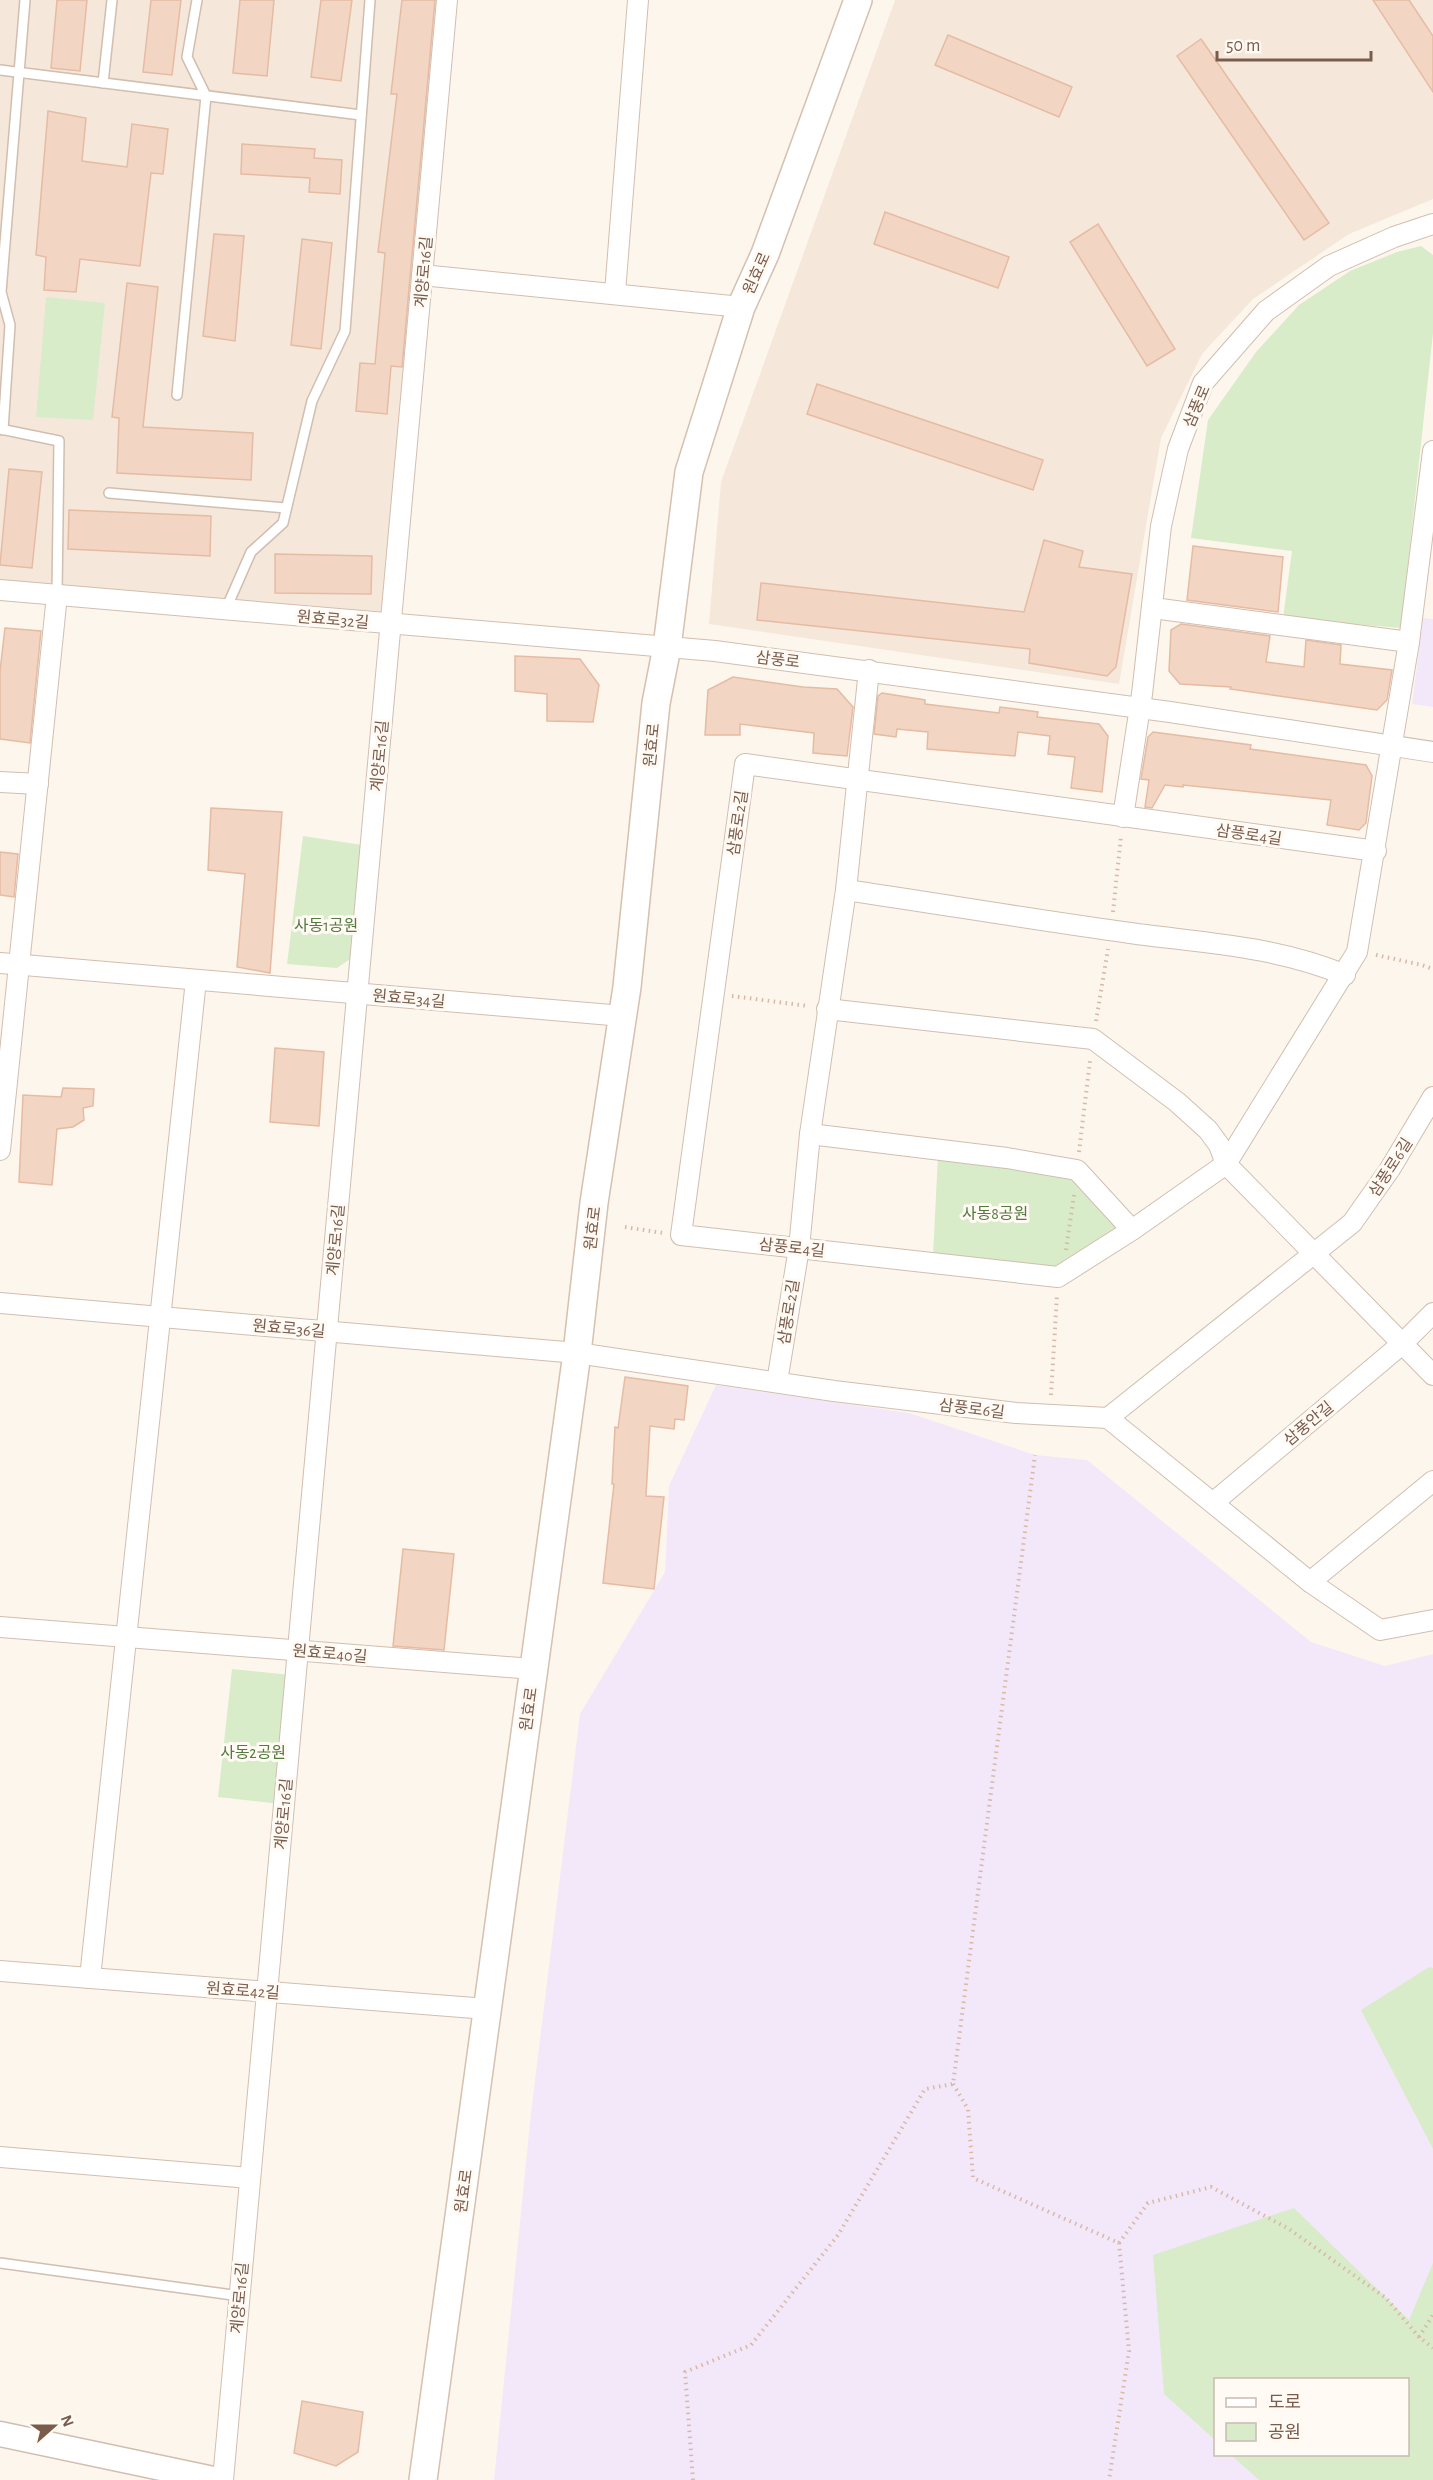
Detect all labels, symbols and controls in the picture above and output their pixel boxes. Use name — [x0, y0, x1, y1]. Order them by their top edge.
scale bar — [1217, 24, 1372, 62]
text: 50 m — [1226, 37, 1260, 55]
street label: 계양로16길 — [413, 236, 435, 309]
street label: 원효로 — [741, 250, 773, 297]
street label: 삼풍로 — [1181, 383, 1213, 430]
street label: 원효로32길 — [296, 609, 370, 631]
street label: 삼풍로 — [755, 649, 801, 671]
street label: 계양로16길 — [369, 720, 391, 793]
street label: 원효로 — [642, 722, 662, 768]
street label: 삼풍로2길 — [725, 789, 751, 857]
street label: 삼풍로4길 — [1215, 822, 1283, 848]
park label: 사동1공원 — [294, 918, 358, 934]
street label: 원효로34길 — [372, 988, 446, 1010]
street label: 삼풍로6길 — [1366, 1135, 1416, 1200]
street label: 계양로16길 — [325, 1204, 347, 1277]
street label: 원효로 — [582, 1205, 604, 1251]
park label: 사동8공원 — [962, 1206, 1028, 1222]
street label: 삼풍로4길 — [758, 1237, 826, 1259]
street label: 삼풍로2길 — [776, 1278, 802, 1346]
street label: 원효로36길 — [252, 1318, 326, 1340]
street label: 삼풍로6길 — [938, 1397, 1006, 1421]
street label: 삼풍안길 — [1281, 1399, 1336, 1449]
street label: 원효로40길 — [292, 1643, 368, 1665]
street label: 원효로 — [518, 1686, 540, 1732]
park label: 사동2공원 — [220, 1745, 286, 1761]
street label: 계양로16길 — [273, 1778, 295, 1851]
street label: 원효로42길 — [206, 1980, 280, 2002]
street label: 원효로 — [453, 2168, 475, 2214]
street label: 계양로16길 — [229, 2262, 251, 2335]
legend — [1214, 2378, 1409, 2456]
text: 도로 — [1268, 2394, 1301, 2412]
north arrow — [24, 2396, 84, 2456]
text: N — [58, 2413, 77, 2429]
text: 공원 — [1268, 2423, 1301, 2442]

